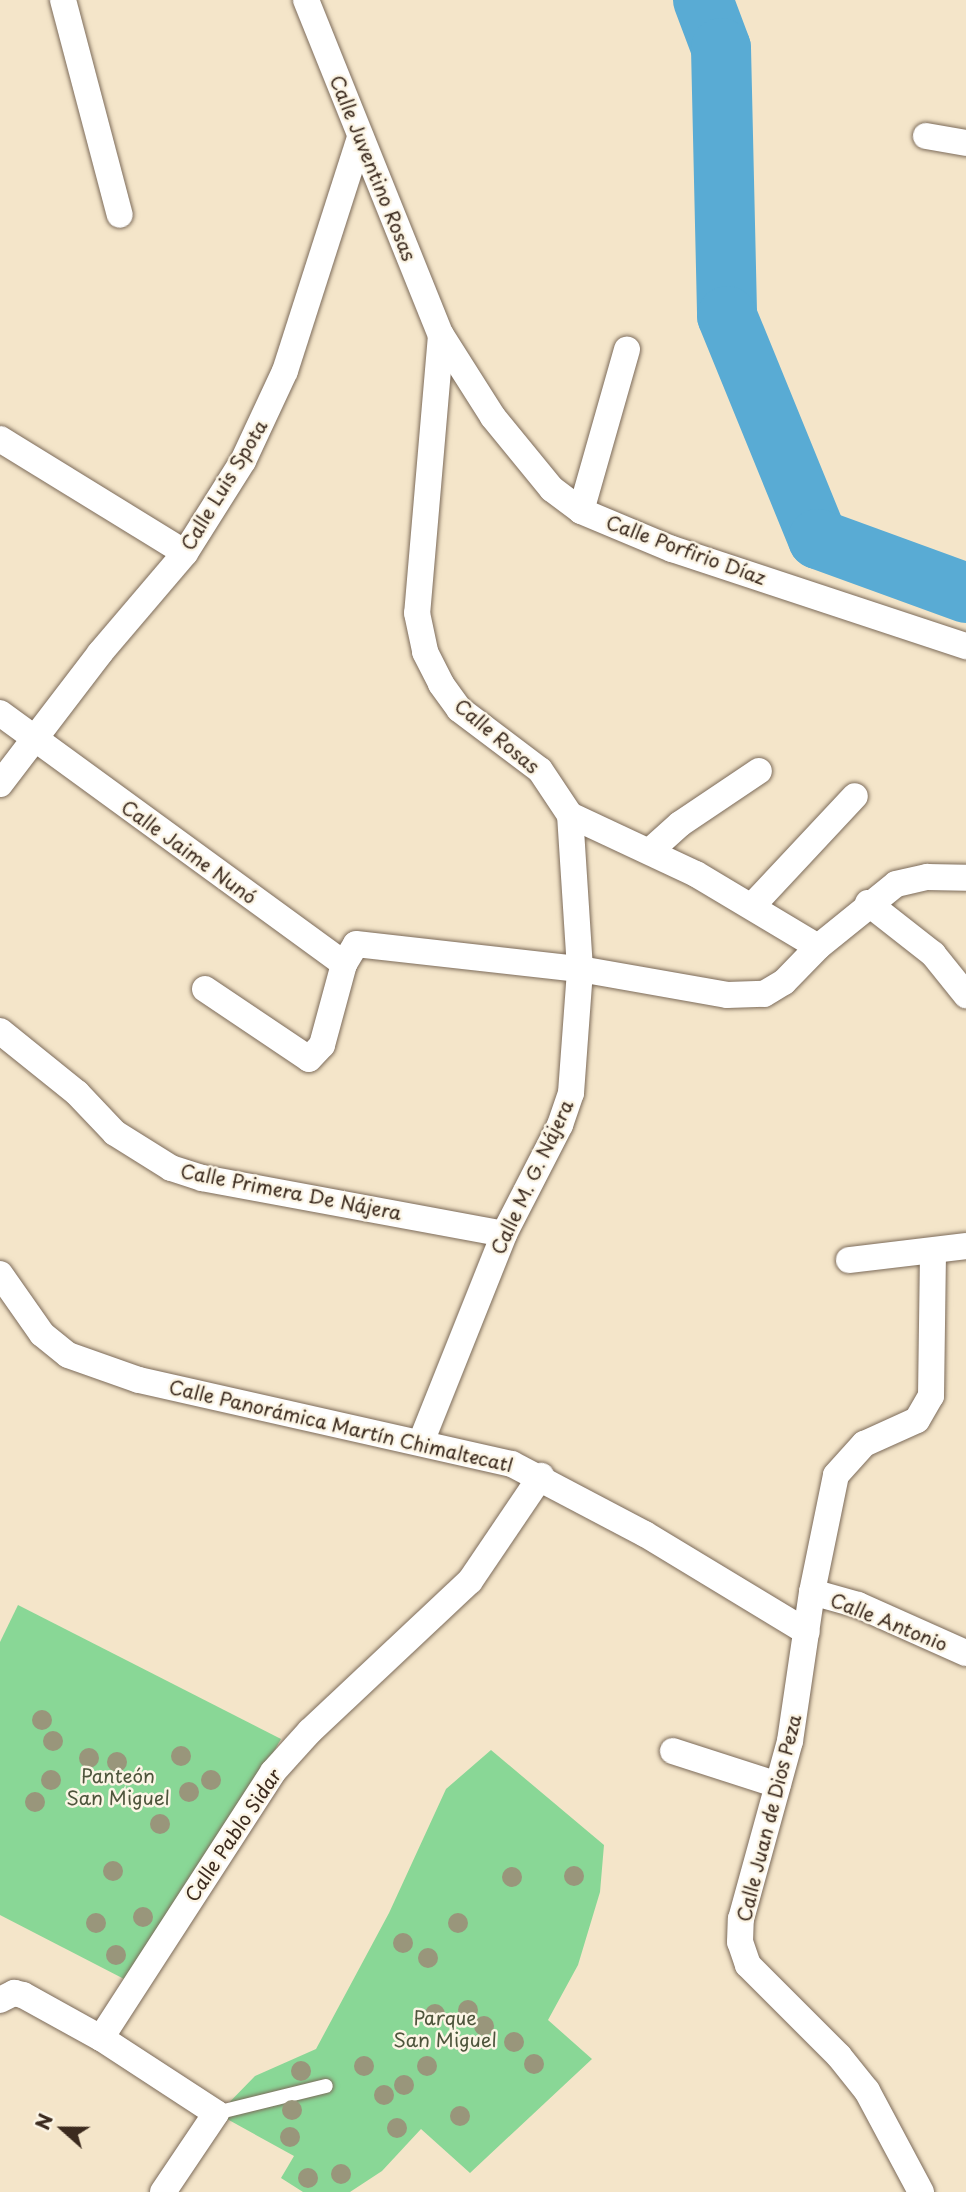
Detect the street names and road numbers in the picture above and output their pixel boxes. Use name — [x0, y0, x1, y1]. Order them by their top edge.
street label: Calle Juventino Rosas — [325, 72, 421, 264]
street label: Calle Luis Spota — [176, 415, 272, 555]
street label: Calle Porfirio Díaz — [603, 511, 769, 589]
street label: Calle Rosas — [450, 694, 544, 778]
street label: Calle Jaime Nunó — [117, 795, 261, 909]
street label: Calle M. G. Nájera — [486, 1095, 578, 1259]
street label: Calle Primera De Nájera — [178, 1159, 404, 1225]
street label: Calle Panorámica Martín Chimaltecatl — [166, 1375, 516, 1477]
street label: Calle Antonio — [827, 1588, 951, 1656]
street label: Calle Juan de Dios Peza — [732, 1710, 806, 1926]
street label: Calle Pablo Sidar — [180, 1764, 286, 1906]

